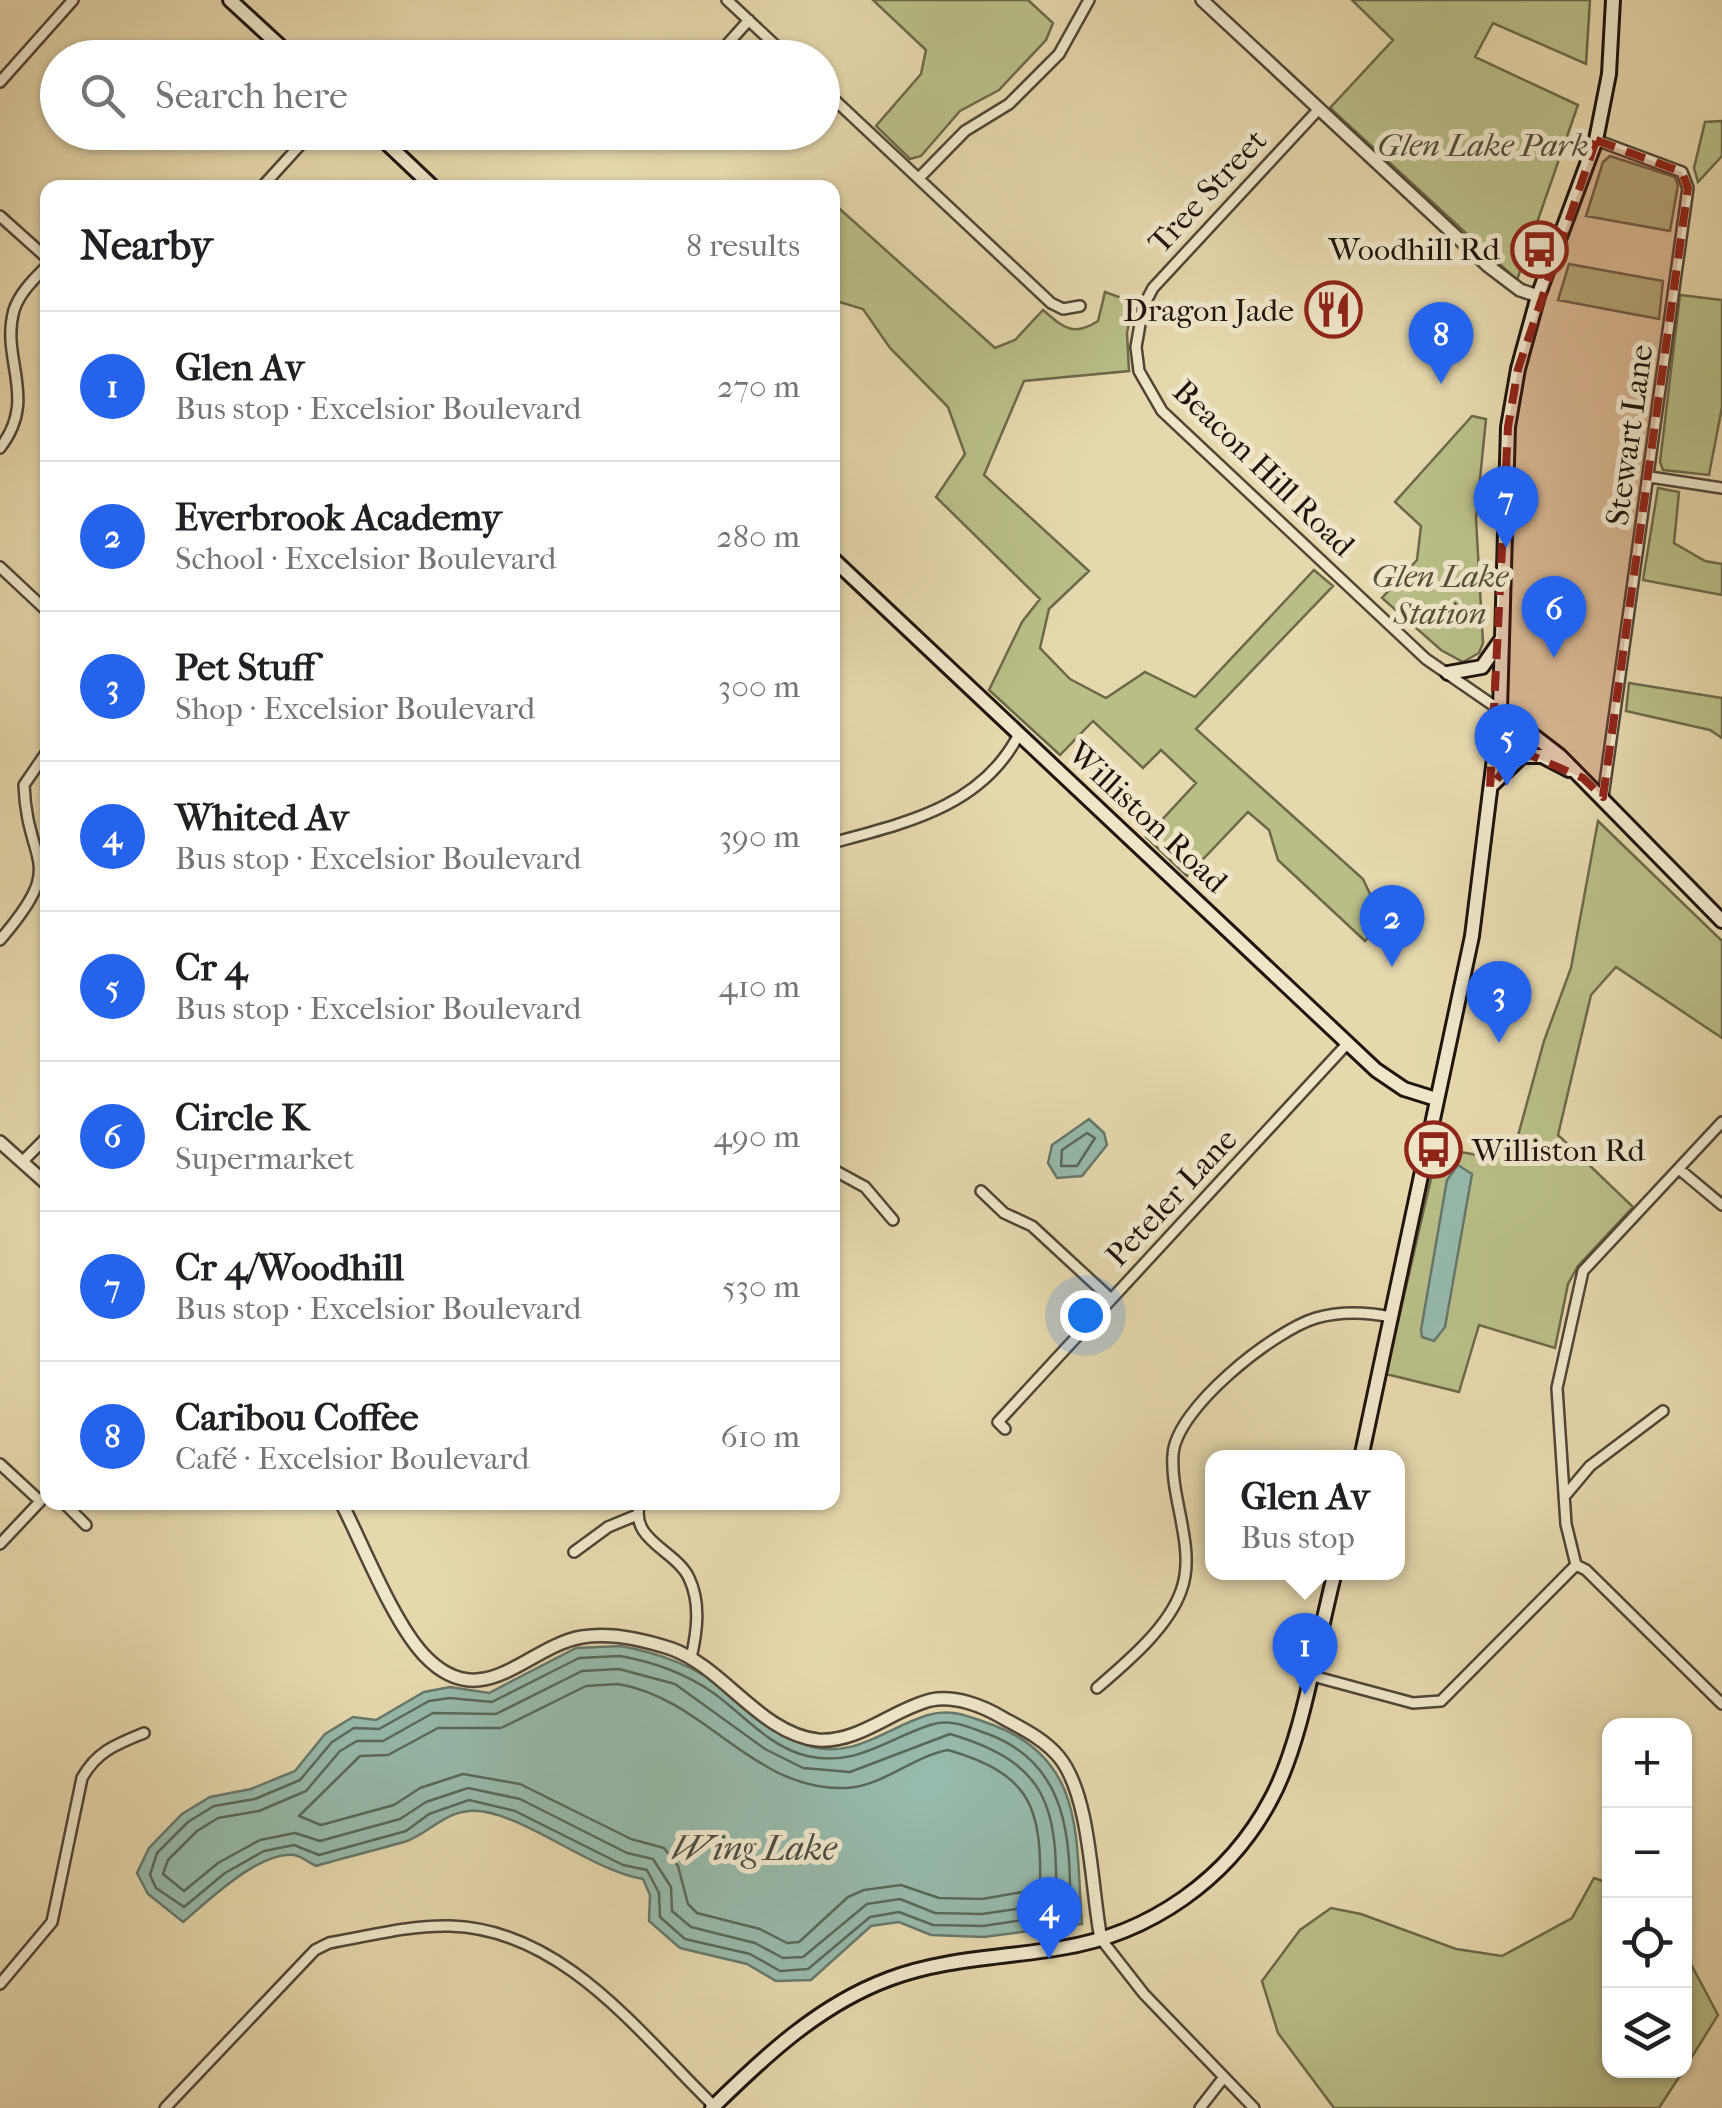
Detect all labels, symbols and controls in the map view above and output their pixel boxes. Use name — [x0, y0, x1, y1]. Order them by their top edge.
search box — [40, 40, 840, 150]
icon: search — [75, 68, 130, 123]
text: Search here — [155, 73, 348, 118]
street label: Tree Street — [1141, 121, 1274, 261]
park label: Glen Lake Park — [1377, 127, 1589, 164]
bus stop icon: Woodhill Rd — [1509, 219, 1569, 279]
text: Nearby — [80, 221, 212, 270]
text: 8 results — [686, 227, 800, 264]
place label: Woodhill Rd — [1327, 231, 1501, 268]
restaurant icon: Dragon Jade — [1303, 280, 1363, 340]
place label: Dragon Jade — [1123, 292, 1294, 329]
pin: 8 — [1408, 302, 1474, 384]
street label: Stewart Lane — [1598, 342, 1661, 528]
text: Glen Av — [175, 345, 304, 390]
text: 1 — [107, 368, 118, 405]
text: 270 m — [717, 368, 800, 405]
street label: Beacon Hill Road — [1165, 373, 1362, 565]
text: Bus stop · Excelsior Boulevard — [175, 390, 582, 427]
pin: 7 — [1474, 466, 1538, 548]
text: Everbrook Academy — [175, 495, 502, 540]
text: 2 — [104, 518, 121, 555]
text: 280 m — [716, 518, 800, 555]
text: School · Excelsior Boulevard — [175, 540, 557, 577]
park label: Glen Lake Station — [1372, 558, 1509, 632]
pin: 6 — [1522, 576, 1586, 658]
text: Pet Stuff — [175, 645, 315, 690]
text: 3 — [106, 668, 119, 705]
text: 300 m — [718, 668, 800, 705]
text: Shop · Excelsior Boulevard — [175, 690, 535, 727]
pin: 5 — [1474, 704, 1540, 786]
street label: Williston Road — [1060, 734, 1235, 901]
text: Whited Av — [175, 795, 349, 840]
text: 4 — [103, 818, 122, 855]
text: 390 m — [719, 818, 800, 855]
text: Bus stop · Excelsior Boulevard — [175, 840, 582, 877]
pin: 2 — [1360, 884, 1424, 967]
text: Cr 4 — [175, 945, 247, 990]
pin: 3 — [1466, 960, 1532, 1043]
text: 5 — [106, 968, 119, 1005]
text: 410 m — [719, 968, 800, 1005]
text: Bus stop · Excelsior Boulevard — [175, 990, 582, 1027]
text: Circle K — [175, 1095, 309, 1140]
text: 6 — [104, 1118, 121, 1155]
text: 490 m — [713, 1118, 800, 1155]
bus stop icon: Williston Rd — [1403, 1120, 1463, 1180]
street label: Peteler Lane — [1098, 1121, 1245, 1274]
place label: Williston Rd — [1471, 1132, 1646, 1169]
text: Supermarket — [175, 1140, 354, 1177]
text: Cr 4/Woodhill — [175, 1245, 404, 1290]
text: 7 — [105, 1268, 120, 1305]
text: 530 m — [722, 1268, 800, 1305]
text: Bus stop · Excelsior Boulevard — [175, 1290, 582, 1327]
your location — [1060, 1290, 1111, 1341]
text: Caribou Coffee — [175, 1395, 419, 1440]
text: 8 — [104, 1418, 121, 1455]
text: 610 m — [720, 1418, 800, 1455]
text: Café · Excelsior Boulevard — [175, 1440, 529, 1477]
popup — [1205, 1450, 1405, 1580]
text: Glen Av — [1240, 1474, 1370, 1519]
text: Bus stop — [1240, 1519, 1355, 1556]
pin: 1 — [1272, 1612, 1338, 1695]
map controls — [1602, 1718, 1692, 2078]
button: + — [1602, 1718, 1692, 1808]
button: − — [1602, 1808, 1692, 1898]
water label: Wing Lake — [672, 1828, 837, 1869]
pin: 4 — [1016, 1876, 1082, 1959]
button: locate — [1602, 1898, 1692, 1988]
button: layers — [1602, 1988, 1692, 2078]

